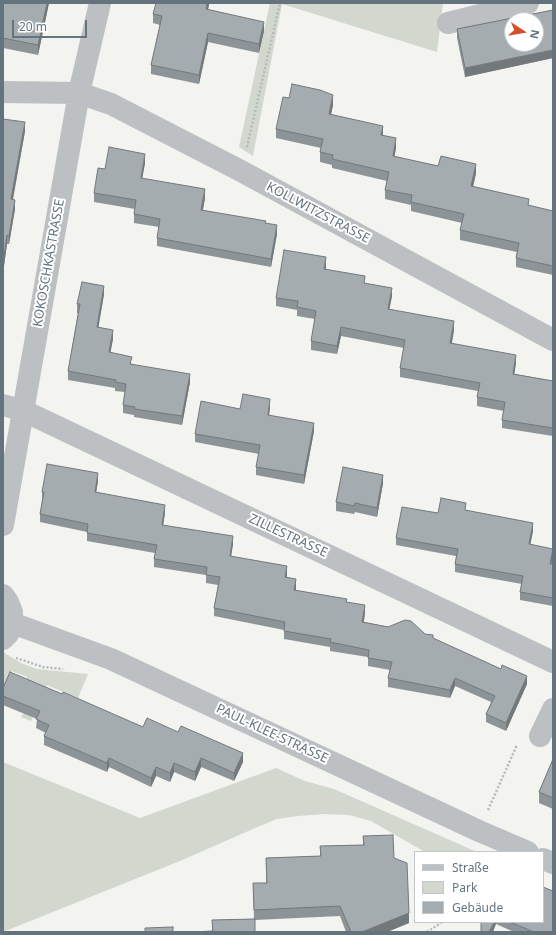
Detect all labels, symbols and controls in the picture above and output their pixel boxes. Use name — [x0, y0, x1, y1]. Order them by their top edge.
scale bar — [14, 12, 89, 38]
north arrow — [504, 12, 544, 52]
text: 20 m — [19, 18, 47, 35]
text: N — [527, 28, 544, 40]
street label: KOLLWITZSTRASSE — [264, 179, 372, 247]
street label: KOKOSCHKASTRASSE — [30, 198, 68, 328]
street label: ZILLESTRASSE — [246, 511, 330, 561]
street label: PAUL-KLEE-STRASSE — [214, 701, 330, 767]
legend — [414, 851, 544, 923]
text: Straße — [452, 859, 489, 876]
text: Park — [452, 879, 477, 896]
text: Gebäude — [452, 899, 503, 916]

